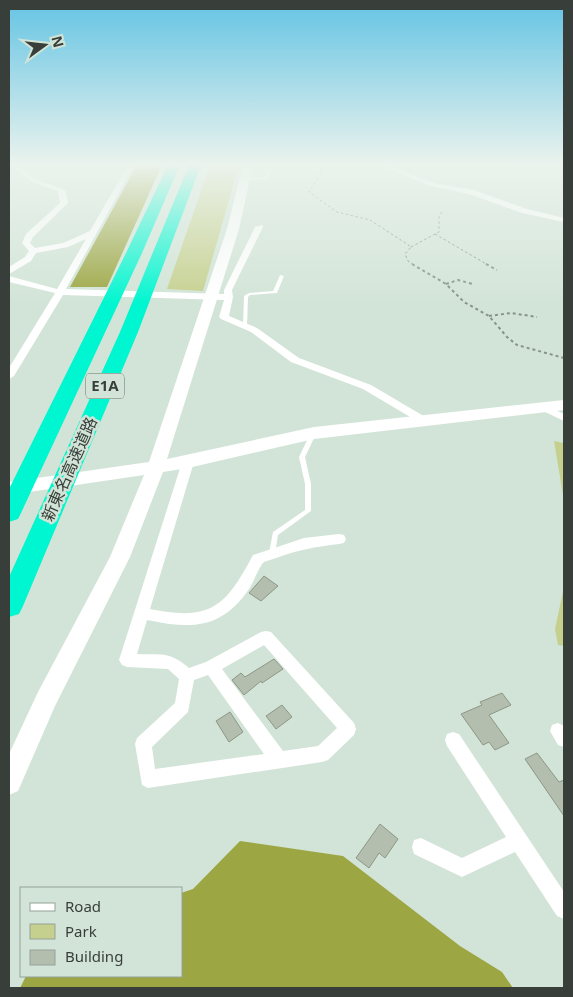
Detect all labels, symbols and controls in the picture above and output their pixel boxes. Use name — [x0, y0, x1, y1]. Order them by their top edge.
north arrow — [20, 20, 70, 70]
text: N — [47, 34, 69, 49]
road number: E1A — [86, 374, 124, 398]
street label: 新東名高速道路 — [36, 413, 102, 525]
legend — [20, 887, 182, 977]
text: Road — [65, 896, 101, 916]
text: Park — [65, 921, 97, 941]
text: Building — [65, 946, 123, 966]

